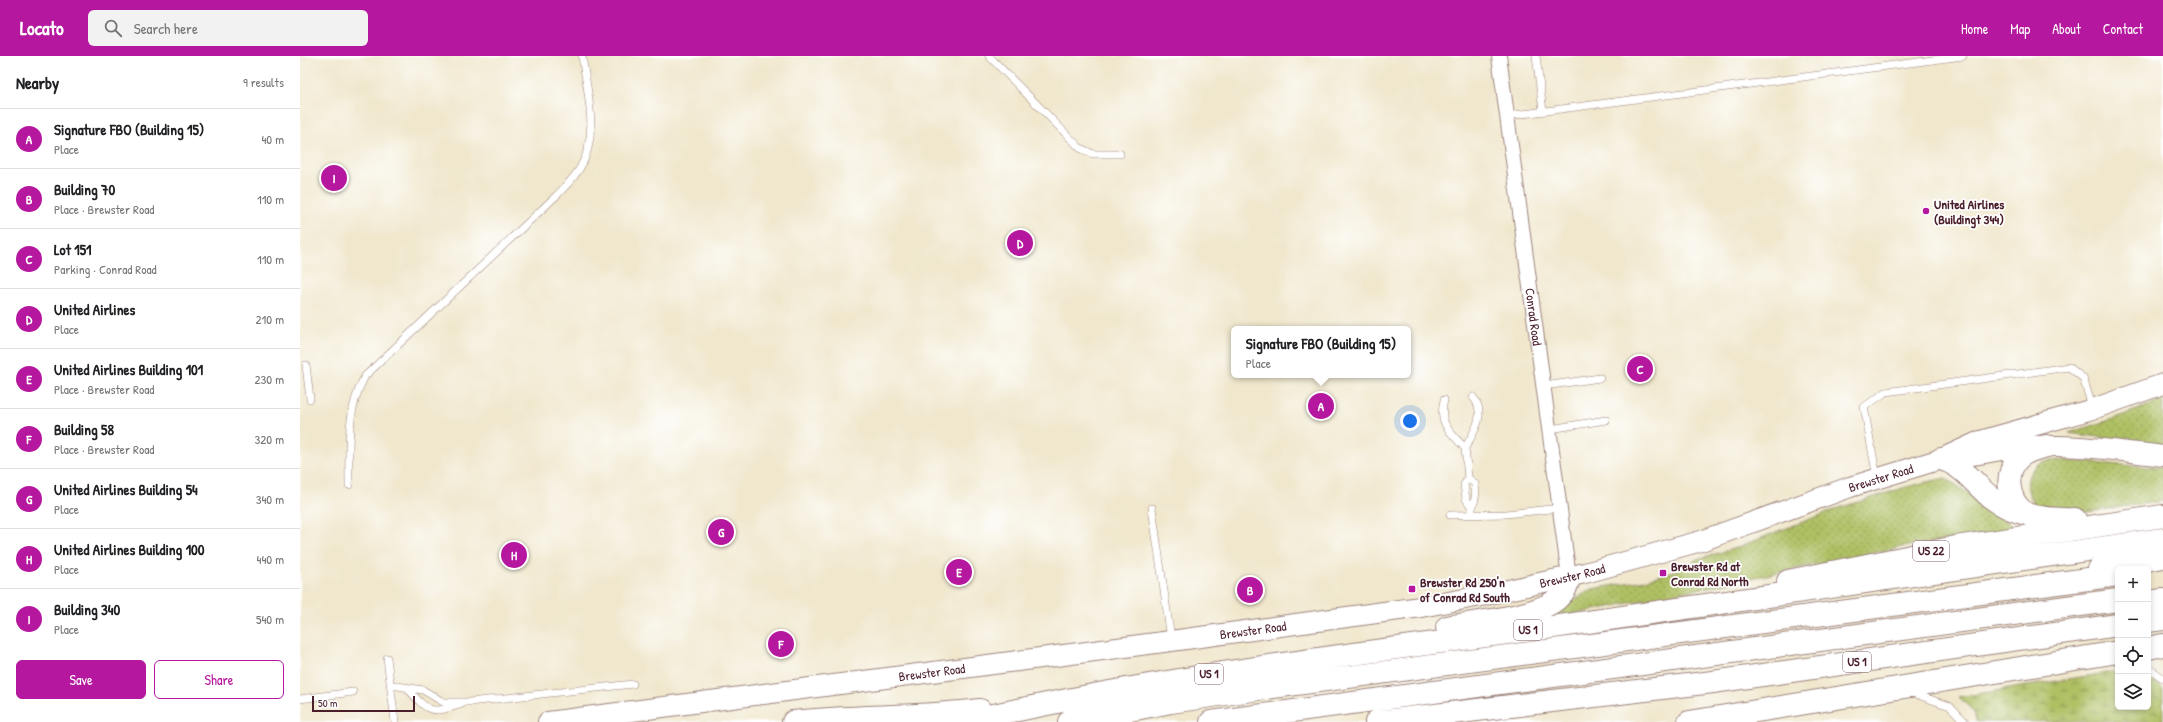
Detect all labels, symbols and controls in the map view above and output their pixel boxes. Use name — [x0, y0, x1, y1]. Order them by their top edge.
search box — [88, 10, 368, 46]
text: Locato — [20, 15, 64, 41]
icon: search — [102, 17, 124, 39]
text: Search here — [134, 18, 198, 39]
text: Home — [1961, 19, 1988, 38]
text: Map — [2010, 19, 2030, 38]
text: About — [2052, 19, 2081, 38]
text: Contact — [2103, 19, 2143, 38]
text: Nearby — [16, 71, 59, 94]
text: 9 results — [243, 73, 284, 91]
text: Signature FBO (Building 15) — [54, 119, 204, 140]
text: A — [26, 130, 32, 148]
text: 40 m — [261, 130, 284, 148]
text: Place — [54, 140, 79, 158]
pin: I — [321, 163, 347, 193]
text: Building 70 — [54, 179, 115, 200]
text: B — [26, 190, 32, 208]
text: 110 m — [257, 190, 284, 208]
place label: United Airlines (Buildingt 344) — [1934, 195, 2004, 229]
text: Place · Brewster Road — [54, 200, 154, 218]
marker: United Airlines (Buildingt 344) — [1921, 206, 1931, 216]
pin: D — [1007, 228, 1033, 258]
text: Lot 151 — [54, 239, 91, 260]
text: C — [25, 250, 33, 268]
text: 110 m — [257, 250, 284, 268]
text: Parking · Conrad Road — [54, 260, 157, 278]
street label: Conrad Road — [1521, 287, 1547, 347]
text: United Airlines — [54, 299, 135, 320]
text: D — [26, 310, 32, 328]
text: 210 m — [256, 310, 284, 328]
text: Place — [54, 320, 79, 338]
popup — [1231, 326, 1411, 378]
text: Signature FBO (Building 15) — [1246, 333, 1396, 354]
text: Place — [1246, 354, 1271, 372]
pin: C — [1627, 354, 1653, 384]
text: United Airlines Building 101 — [54, 359, 203, 380]
text: E — [26, 370, 32, 388]
text: 230 m — [254, 370, 284, 388]
text: Place · Brewster Road — [54, 380, 154, 398]
pin: A — [1308, 391, 1334, 421]
your location — [1400, 411, 1420, 431]
text: Building 58 — [54, 419, 114, 440]
text: F — [27, 430, 31, 448]
text: 320 m — [254, 430, 284, 448]
text: Place · Brewster Road — [54, 440, 154, 458]
street label: Brewster Road — [1846, 459, 1915, 496]
text: United Airlines Building 54 — [54, 479, 198, 500]
text: G — [26, 490, 32, 508]
text: 340 m — [256, 490, 284, 508]
text: Place — [54, 500, 79, 518]
pin: G — [708, 517, 734, 547]
text: United Airlines Building 100 — [54, 539, 205, 560]
pin: H — [501, 540, 527, 570]
road number: US 22 — [1913, 541, 1949, 561]
text: H — [26, 550, 32, 568]
text: 440 m — [257, 550, 284, 568]
pin: E — [946, 557, 972, 587]
place label: Brewster Rd at Conrad Rd North — [1671, 557, 1749, 590]
street label: Brewster Road — [1538, 559, 1607, 592]
text: Place — [54, 560, 79, 578]
map controls — [2115, 566, 2151, 710]
button: + — [2115, 566, 2151, 602]
marker: Brewster Rd at Conrad Rd North — [1658, 568, 1668, 578]
place label: Brewster Rd 250'n of Conrad Rd South — [1420, 573, 1510, 606]
pin: B — [1237, 575, 1263, 605]
marker: Brewster Rd 250'n of Conrad Rd South — [1407, 584, 1417, 594]
text: Building 340 — [54, 599, 120, 620]
button: − — [2115, 602, 2151, 638]
text: I — [27, 610, 31, 628]
text: 540 m — [256, 610, 284, 628]
street label: Brewster Road — [1219, 616, 1287, 643]
text: Place — [54, 620, 79, 638]
road number: US 1 — [1514, 620, 1542, 640]
pin: F — [768, 629, 794, 659]
button: locate — [2115, 638, 2151, 674]
road number: US 1 — [1843, 652, 1871, 672]
street label: Brewster Road — [897, 659, 966, 685]
button: Save — [16, 660, 146, 699]
button: Share — [154, 660, 284, 699]
road number: US 1 — [1195, 664, 1223, 684]
button: layers — [2115, 674, 2151, 710]
scale bar — [312, 694, 415, 713]
text: 50 m — [318, 696, 338, 710]

